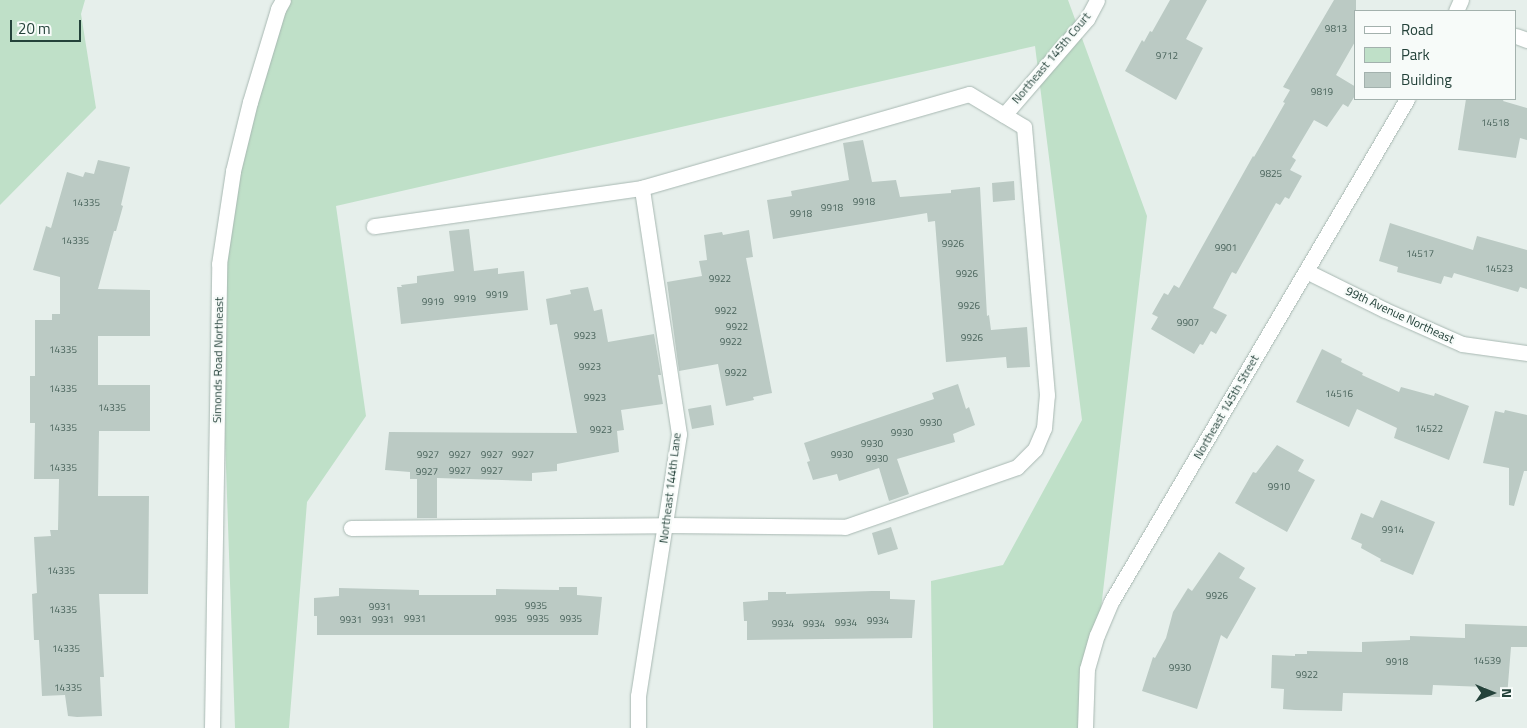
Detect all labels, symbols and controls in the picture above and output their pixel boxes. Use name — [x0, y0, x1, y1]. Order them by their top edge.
street label: Northeast 145th Court — [1009, 9, 1093, 107]
scale bar — [12, 10, 84, 42]
legend — [1354, 10, 1517, 100]
text: 20 m — [18, 17, 51, 40]
text: Road — [1401, 18, 1433, 41]
house number: 9813 — [1325, 23, 1347, 35]
text: Park — [1401, 43, 1430, 66]
house number: 9712 — [1156, 50, 1178, 62]
text: Building — [1401, 68, 1452, 91]
house number: 9819 — [1311, 86, 1333, 98]
house number: 14518 — [1481, 117, 1509, 129]
house number: 9825 — [1260, 168, 1282, 180]
house number: 9918 — [853, 196, 875, 208]
house number: 14335 — [72, 197, 100, 209]
house number: 9918 — [821, 202, 843, 214]
house number: 9918 — [790, 208, 812, 220]
house number: 14335 — [61, 235, 89, 247]
house number: 9926 — [942, 238, 964, 250]
house number: 9901 — [1215, 242, 1237, 254]
house number: 14517 — [1406, 248, 1434, 260]
house number: 14523 — [1485, 263, 1513, 275]
house number: 9926 — [956, 268, 978, 280]
house number: 9922 — [709, 273, 731, 285]
street label: 99th Avenue Northeast — [1343, 284, 1457, 346]
house number: 9919 — [486, 289, 508, 301]
house number: 9919 — [454, 293, 476, 305]
house number: 9919 — [422, 296, 444, 308]
street label: Simonds Road Northeast — [210, 297, 226, 423]
house number: 9926 — [958, 300, 980, 312]
house number: 9922 — [715, 305, 737, 317]
house number: 9907 — [1177, 317, 1199, 329]
house number: 9922 — [726, 321, 748, 333]
house number: 9923 — [574, 330, 596, 342]
house number: 9926 — [961, 332, 983, 344]
house number: 9922 — [720, 336, 742, 348]
house number: 14335 — [49, 344, 77, 356]
street label: Northeast 145th Street — [1190, 352, 1262, 462]
house number: 9923 — [579, 361, 601, 373]
house number: 9922 — [725, 367, 747, 379]
house number: 14335 — [49, 383, 77, 395]
house number: 14516 — [1325, 388, 1353, 400]
house number: 9923 — [584, 392, 606, 404]
house number: 14335 — [98, 402, 126, 414]
house number: 9930 — [920, 417, 942, 429]
house number: 14335 — [49, 422, 77, 434]
house number: 14522 — [1415, 423, 1443, 435]
house number: 9923 — [590, 424, 612, 436]
house number: 9930 — [891, 427, 913, 439]
street label: Northeast 144th Lane — [656, 432, 684, 544]
house number: 9930 — [861, 438, 883, 450]
house number: 9927 — [417, 449, 439, 461]
house number: 9927 — [449, 449, 471, 461]
house number: 9927 — [481, 449, 503, 461]
house number: 9927 — [512, 449, 534, 461]
house number: 9930 — [831, 449, 853, 461]
house number: 9930 — [866, 453, 888, 465]
house number: 14335 — [49, 462, 77, 474]
house number: 9927 — [449, 465, 471, 477]
house number: 9927 — [481, 465, 503, 477]
house number: 9927 — [416, 466, 438, 478]
house number: 9910 — [1268, 481, 1290, 493]
house number: 9914 — [1382, 524, 1404, 536]
house number: 14335 — [47, 565, 75, 577]
house number: 9926 — [1206, 590, 1228, 602]
house number: 9935 — [525, 600, 547, 612]
house number: 9931 — [369, 601, 391, 613]
house number: 14335 — [49, 604, 77, 616]
house number: 9931 — [404, 613, 426, 625]
house number: 9935 — [495, 613, 517, 625]
house number: 9935 — [527, 613, 549, 625]
house number: 9935 — [560, 613, 582, 625]
house number: 9931 — [340, 614, 362, 626]
house number: 9931 — [372, 614, 394, 626]
house number: 9934 — [867, 615, 889, 627]
house number: 9934 — [835, 617, 857, 629]
house number: 9934 — [772, 618, 794, 630]
house number: 9934 — [803, 618, 825, 630]
house number: 14335 — [52, 643, 80, 655]
house number: 14539 — [1473, 655, 1501, 667]
house number: 9918 — [1386, 656, 1408, 668]
house number: 9930 — [1169, 662, 1191, 674]
north arrow — [1467, 668, 1517, 718]
house number: 9922 — [1296, 669, 1318, 681]
house number: 14335 — [54, 682, 82, 694]
text: N — [1497, 688, 1518, 698]

